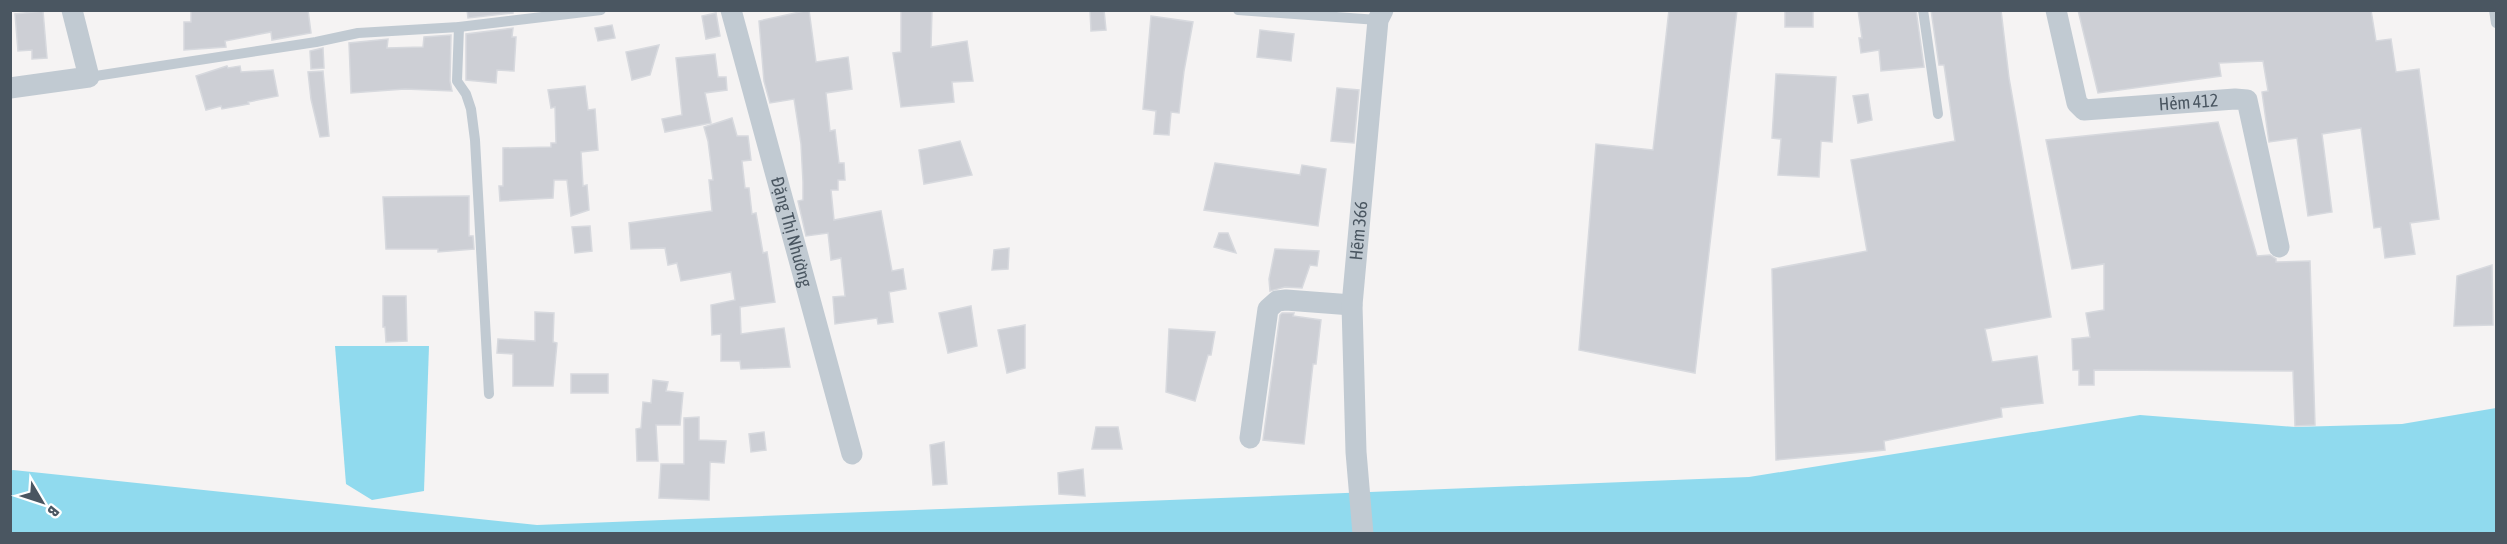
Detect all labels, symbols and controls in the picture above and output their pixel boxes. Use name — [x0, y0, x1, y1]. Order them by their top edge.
street label: Hẻm 412 — [2158, 89, 2219, 115]
street label: Đặng Thị Nhường — [767, 174, 817, 289]
street label: Hẽm 366 — [1345, 200, 1371, 261]
north arrow — [12, 472, 72, 532]
text: B — [44, 503, 63, 520]

